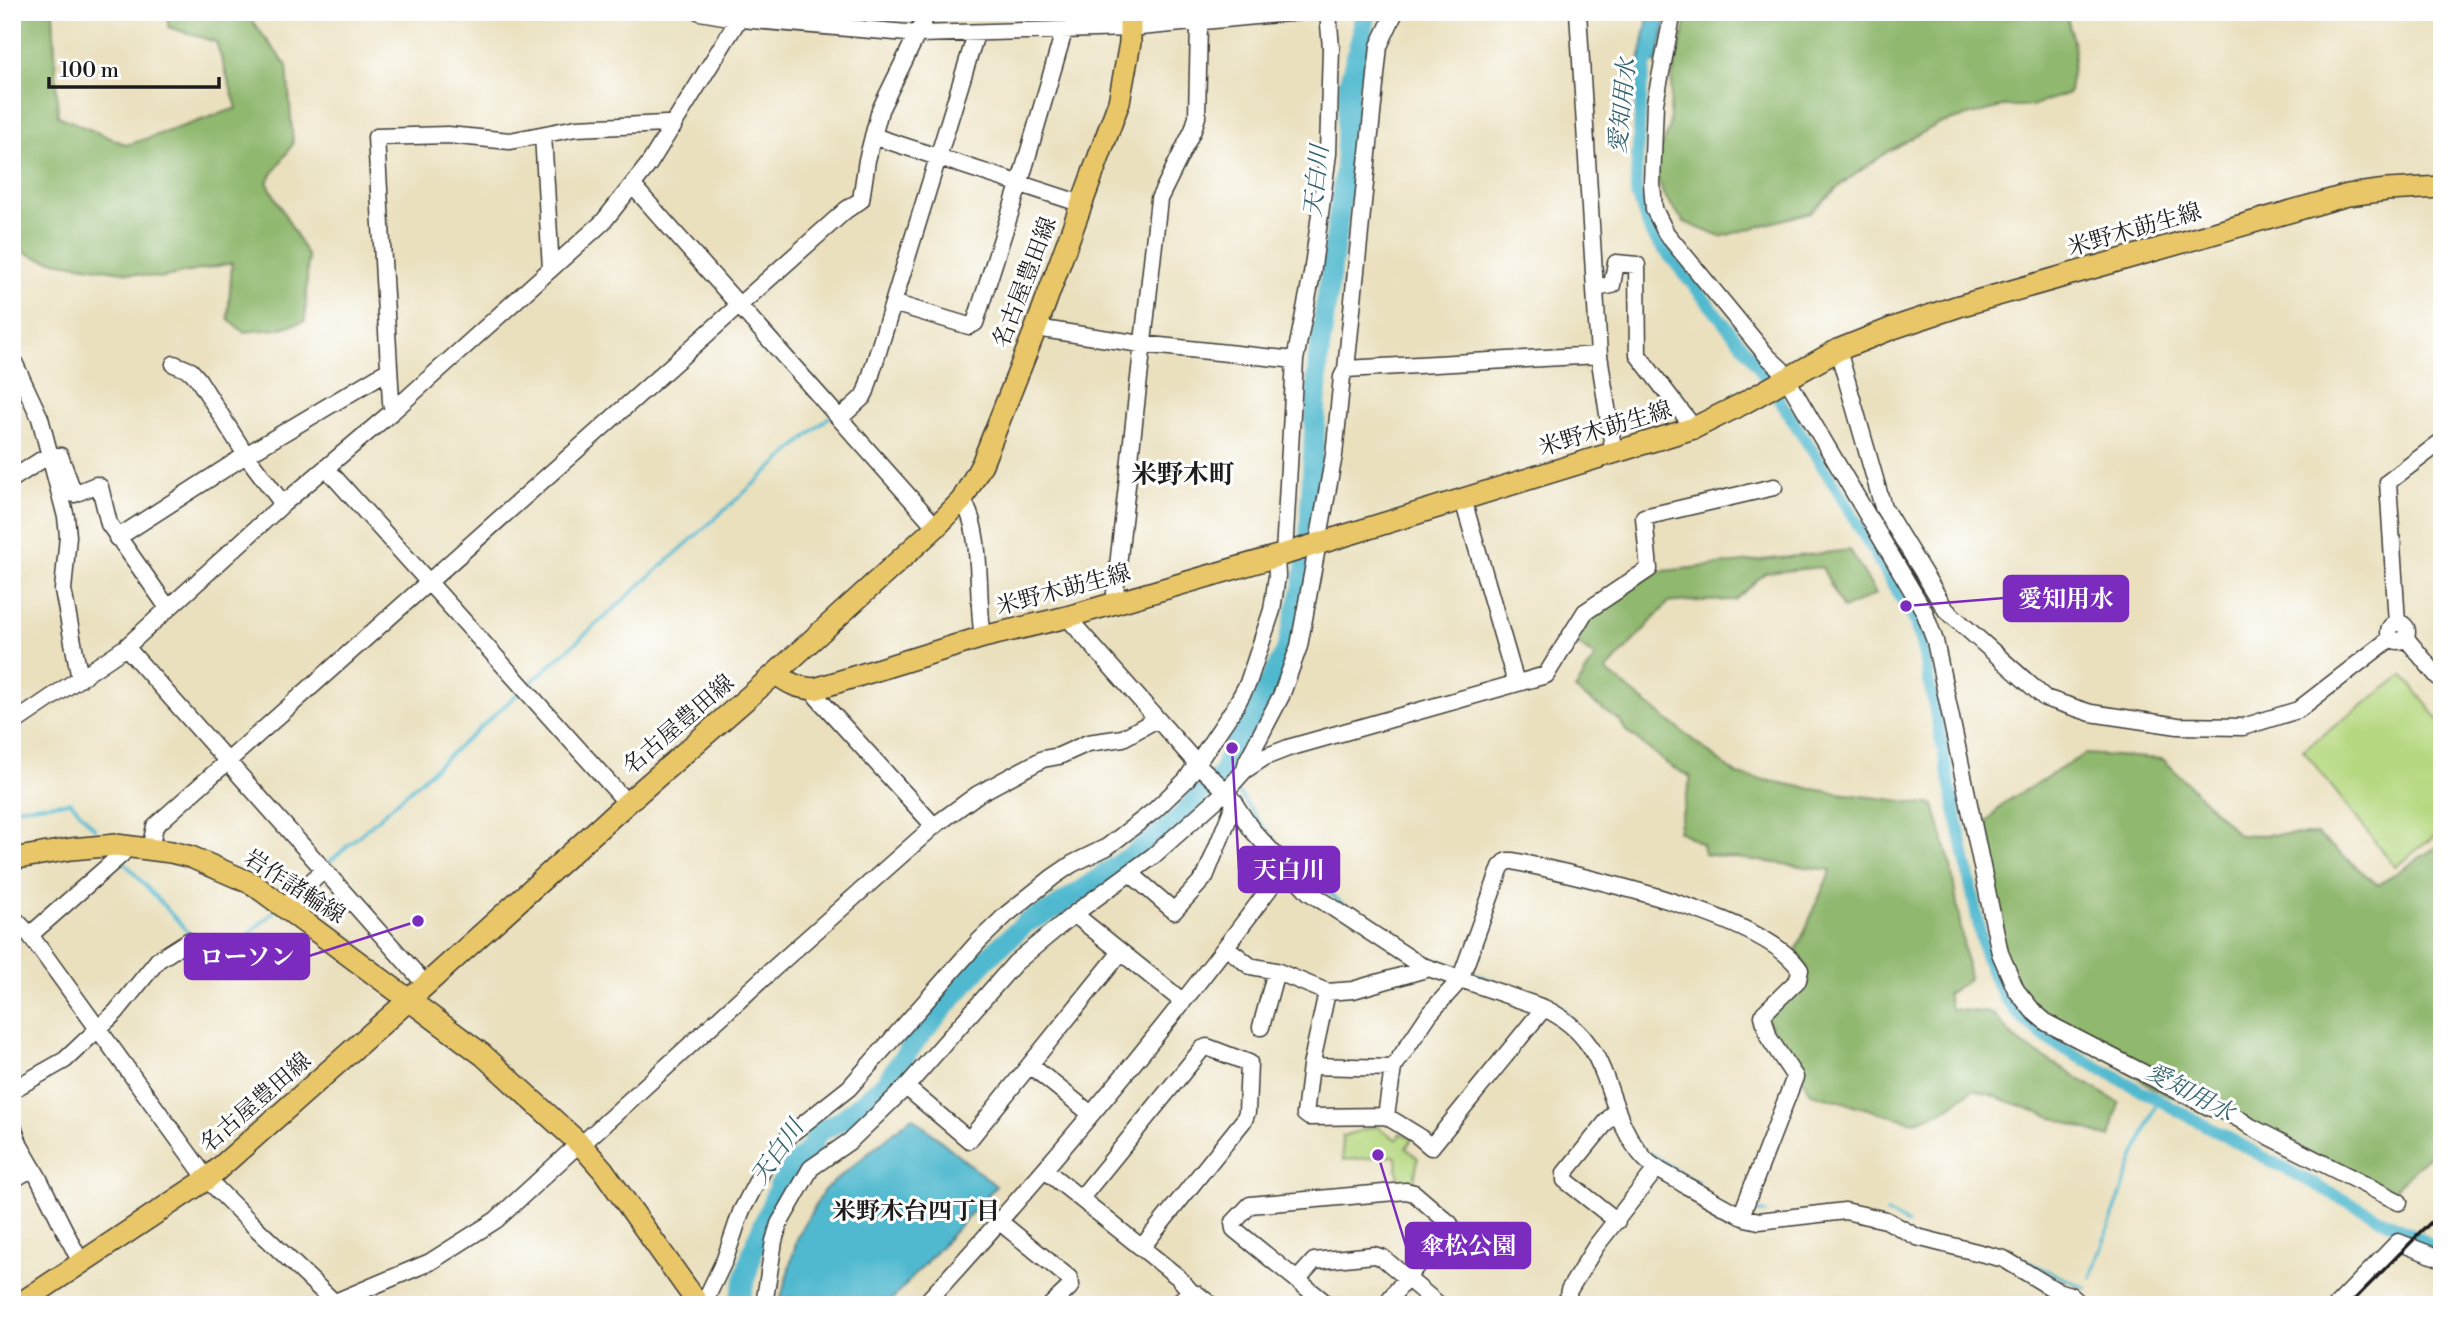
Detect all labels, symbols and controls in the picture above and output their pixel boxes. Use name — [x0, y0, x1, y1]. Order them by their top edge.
scale bar — [49, 46, 219, 90]
water label: 愛知用水 — [1603, 55, 1643, 155]
text: 100 m — [60, 58, 119, 84]
water label: 天白川 — [1298, 141, 1336, 218]
street label: 米野木莇生線 — [2064, 197, 2204, 262]
street label: 名古屋豊田線 — [987, 213, 1063, 352]
street label: 米野木莇生線 — [1535, 395, 1675, 463]
district label: 米野木町 — [1131, 459, 1235, 491]
street label: 米野木莇生線 — [993, 559, 1134, 621]
callout: 愛知用水 — [2004, 576, 2128, 621]
text: 愛知用水 — [2018, 585, 2114, 615]
street label: 名古屋豊田線 — [617, 669, 740, 781]
street label: 岩作諸輪線 — [239, 844, 350, 930]
callout: 天白川 — [1239, 847, 1339, 892]
text: 天白川 — [1253, 856, 1325, 886]
callout: ローソン — [185, 934, 309, 979]
text: ローソン — [199, 943, 295, 973]
street label: 名古屋豊田線 — [194, 1047, 317, 1159]
water label: 愛知用水 — [2140, 1057, 2241, 1130]
water label: 天白川 — [745, 1112, 812, 1191]
district label: 米野木台四丁目 — [832, 1197, 1000, 1227]
callout: 傘松公園 — [1406, 1223, 1530, 1268]
text: 傘松公園 — [1420, 1232, 1516, 1262]

